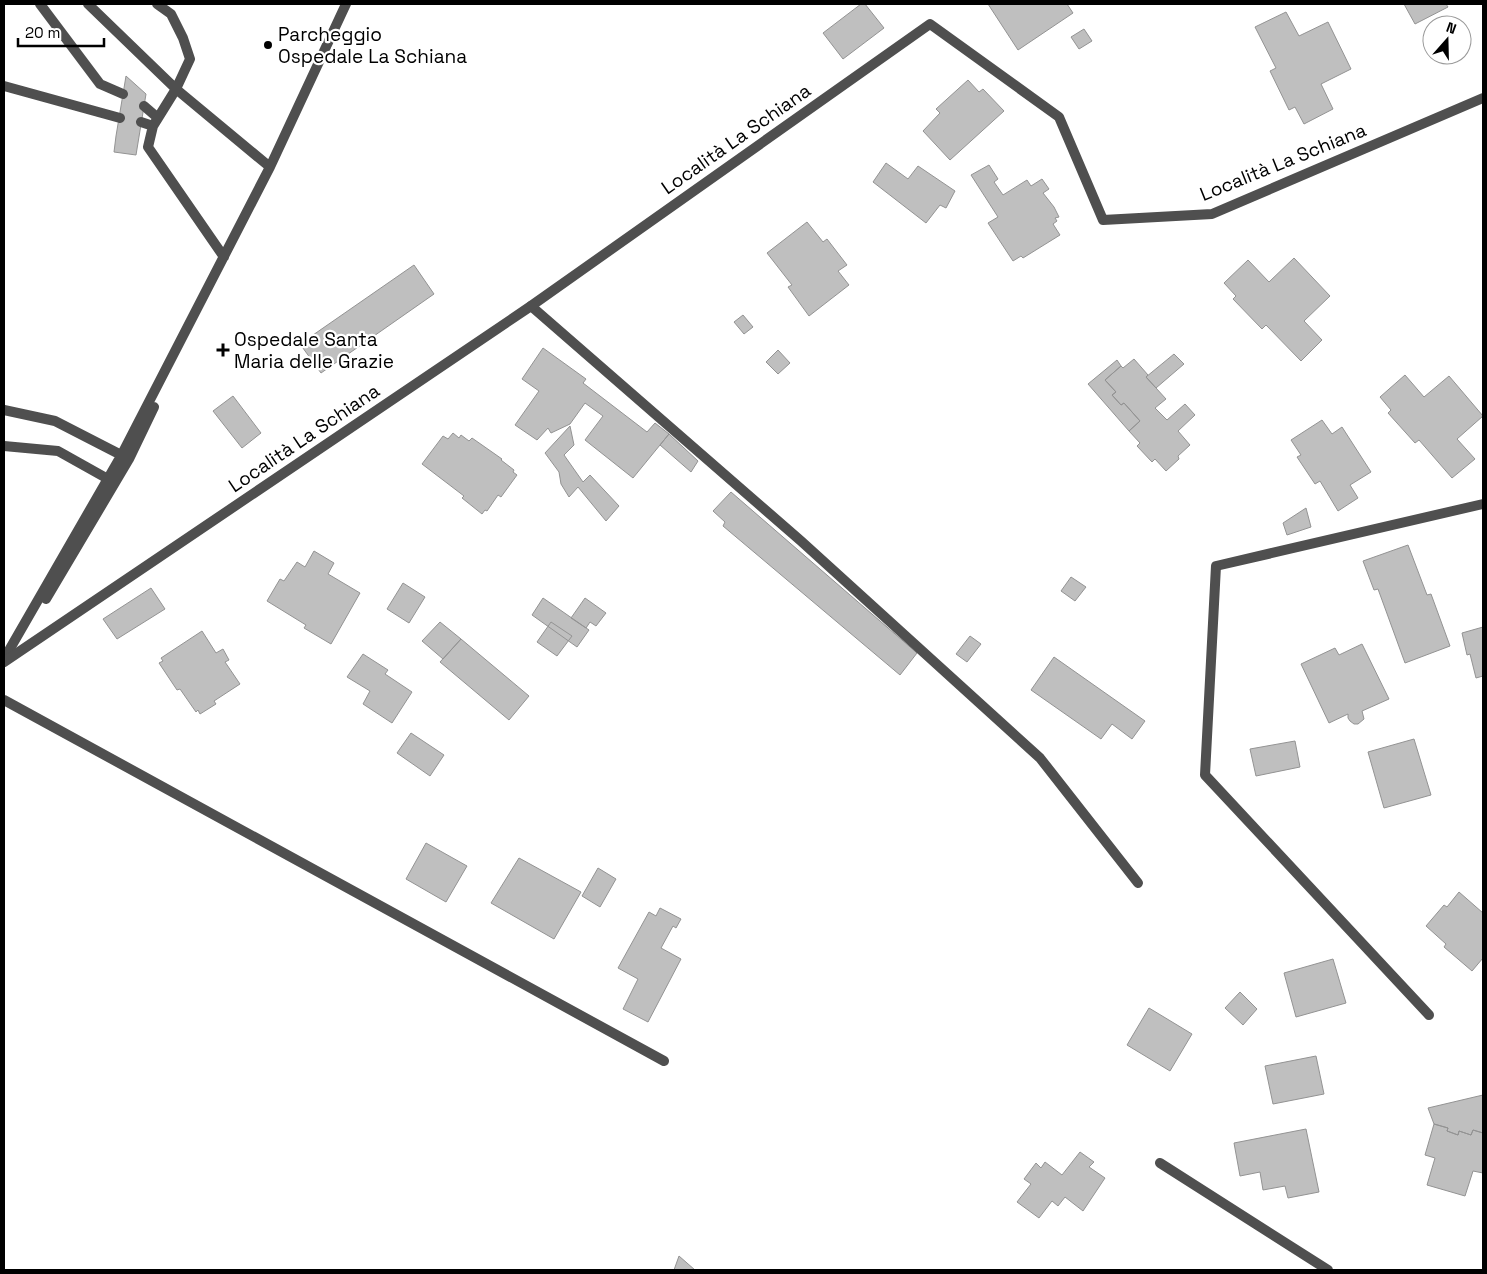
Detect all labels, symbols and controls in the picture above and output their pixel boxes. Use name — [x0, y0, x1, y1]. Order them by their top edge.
scale bar — [18, 15, 104, 47]
north arrow — [1422, 15, 1472, 65]
text: N — [1444, 18, 1459, 38]
place label: Parcheggio Ospedale La Schiana — [278, 22, 467, 69]
text: 20 m — [25, 23, 60, 42]
marker: Parcheggio Ospedale La Schiana — [262, 39, 274, 51]
street label: Località La Schiana — [656, 78, 816, 200]
street label: Località La Schiana — [1196, 117, 1370, 207]
place label: Ospedale Santa Maria delle Grazie — [234, 327, 394, 374]
marker: Ospedale Santa Maria delle Grazie — [216, 343, 230, 357]
street label: Località La Schiana — [224, 378, 384, 498]

